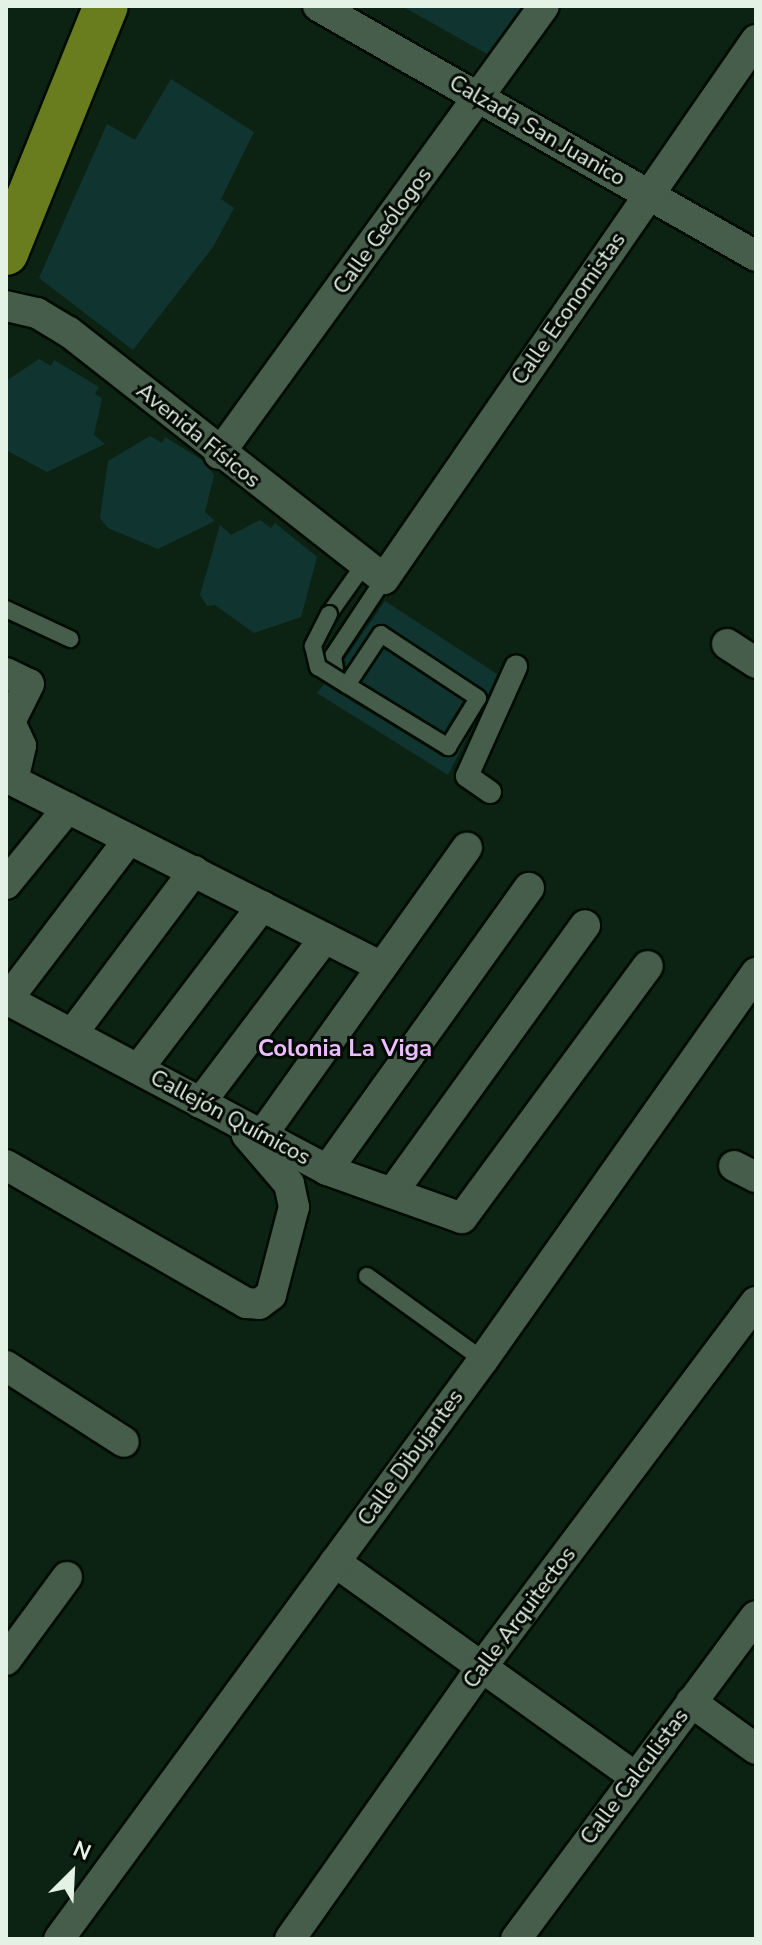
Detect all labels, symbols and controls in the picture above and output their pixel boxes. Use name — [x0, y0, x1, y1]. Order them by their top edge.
street label: Calzada San Juanico — [444, 70, 630, 192]
street label: Calle Geólogos — [328, 162, 438, 300]
street label: Calle Economistas — [506, 228, 632, 390]
street label: Avenida Físicos — [131, 378, 265, 494]
district label: Colonia La Viga — [258, 1035, 432, 1063]
street label: Callejón Químicos — [146, 1065, 314, 1171]
street label: Calle Dibujantes — [353, 1385, 469, 1531]
street label: Calle Arquitectos — [458, 1542, 582, 1694]
street label: Calle Calculistas — [575, 1704, 695, 1850]
north arrow — [32, 1833, 112, 1913]
text: N — [68, 1834, 95, 1868]

